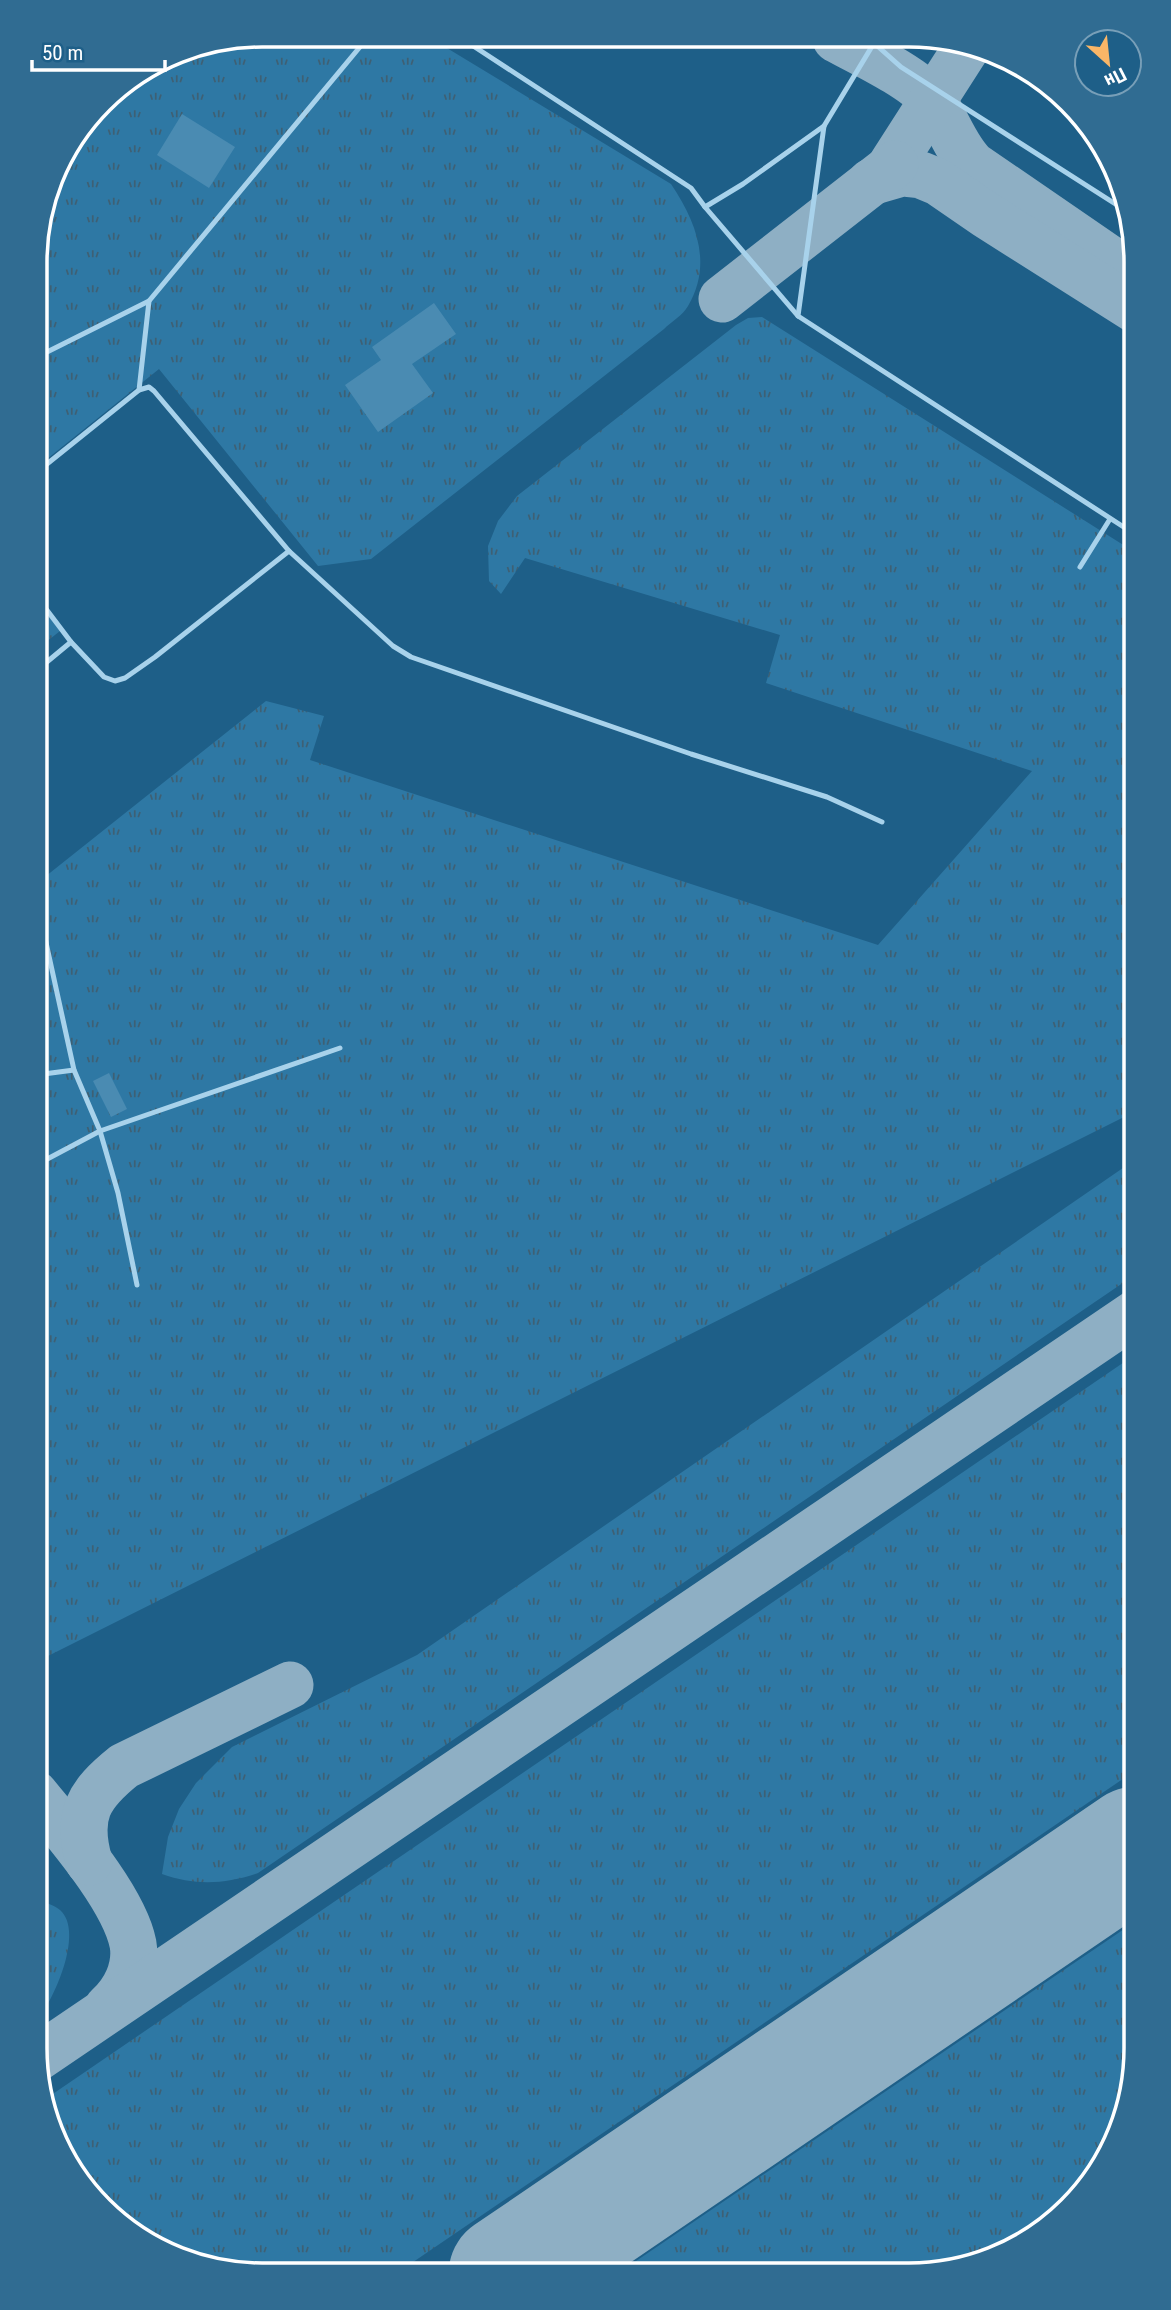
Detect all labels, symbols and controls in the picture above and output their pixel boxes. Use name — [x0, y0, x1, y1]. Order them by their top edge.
scale bar — [32, 28, 164, 72]
north arrow — [1073, 28, 1143, 98]
text: 50 m — [42, 41, 83, 65]
text: Пн — [1101, 63, 1130, 93]

